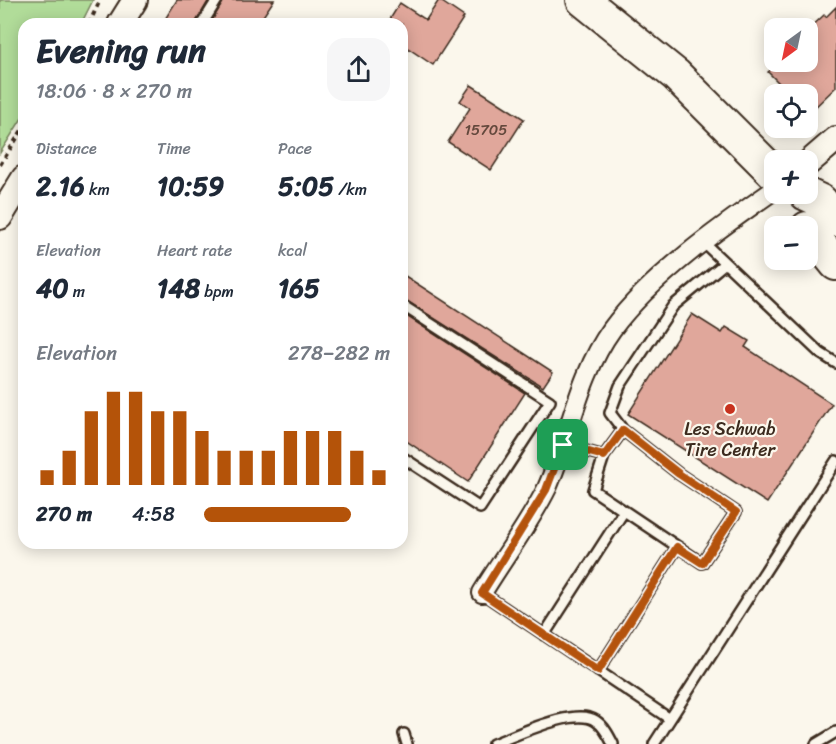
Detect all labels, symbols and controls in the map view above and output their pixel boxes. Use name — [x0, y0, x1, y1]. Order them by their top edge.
north arrow — [764, 18, 818, 72]
map controls — [764, 18, 818, 270]
text: Evening run — [36, 22, 206, 80]
button: share — [327, 38, 390, 101]
text: 18:06 · 8 × 270 m — [36, 74, 192, 109]
button: locate — [764, 84, 818, 138]
house number: 15705 — [465, 117, 507, 143]
text: Distance — [36, 134, 97, 163]
text: Time — [157, 134, 191, 163]
text: Pace — [278, 134, 312, 163]
button: + — [764, 150, 818, 204]
text: 2.16 — [36, 163, 85, 209]
text: 10:59 — [157, 163, 224, 209]
text: 5:05 — [278, 163, 334, 209]
text: km — [85, 175, 110, 204]
text: /km — [334, 175, 367, 204]
button: − — [764, 216, 818, 270]
text: Elevation — [36, 236, 101, 265]
text: Heart rate — [157, 236, 232, 265]
text: kcal — [278, 236, 307, 265]
text: 40 — [36, 265, 69, 311]
text: 148 — [157, 265, 200, 311]
text: 165 — [278, 265, 320, 311]
text: m — [69, 277, 85, 306]
text: bpm — [200, 277, 234, 306]
text: Elevation — [36, 336, 117, 371]
text: 278–282 m — [288, 336, 390, 371]
marker: Les Schwab Tire Center — [723, 402, 737, 416]
place label: Les Schwab Tire Center — [684, 413, 777, 466]
pin — [537, 419, 588, 470]
icon: arrive — [546, 428, 579, 461]
text: 270 m — [36, 497, 92, 532]
text: 4:58 — [132, 497, 175, 532]

